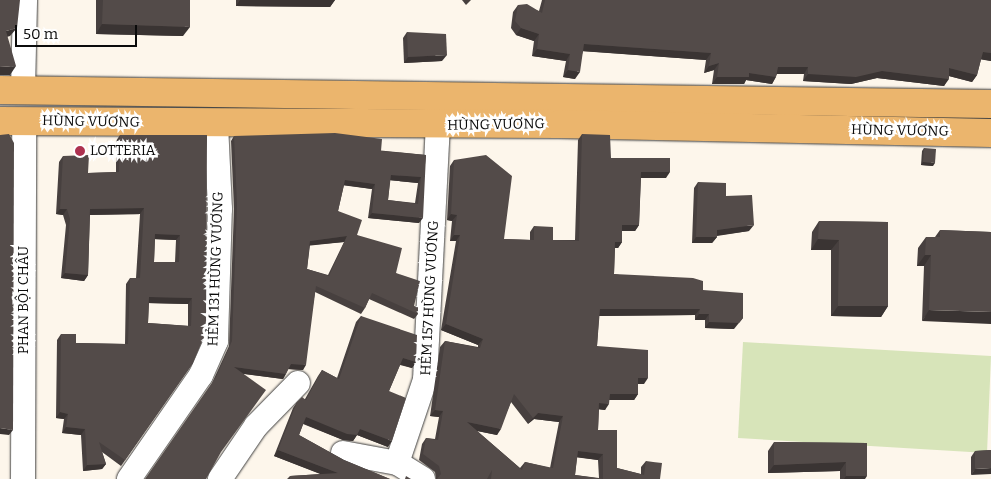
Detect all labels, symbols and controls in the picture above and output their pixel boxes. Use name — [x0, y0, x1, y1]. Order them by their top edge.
scale bar — [18, 15, 140, 47]
text: 50 m — [23, 25, 58, 43]
street label: HÙNG VƯƠNG — [42, 113, 140, 131]
street label: HÙNG VƯƠNG — [447, 116, 545, 134]
street label: HÙNG VƯƠNG — [851, 122, 949, 140]
place label: LOTTERIA — [90, 143, 155, 159]
marker: LOTTERIA — [74, 145, 86, 157]
street label: HẺM 131 HÙNG VƯƠNG — [205, 191, 227, 347]
street label: HẺM 157 HÙNG VƯƠNG — [418, 220, 442, 376]
street label: PHAN BỘI CHÂU — [16, 246, 32, 354]

